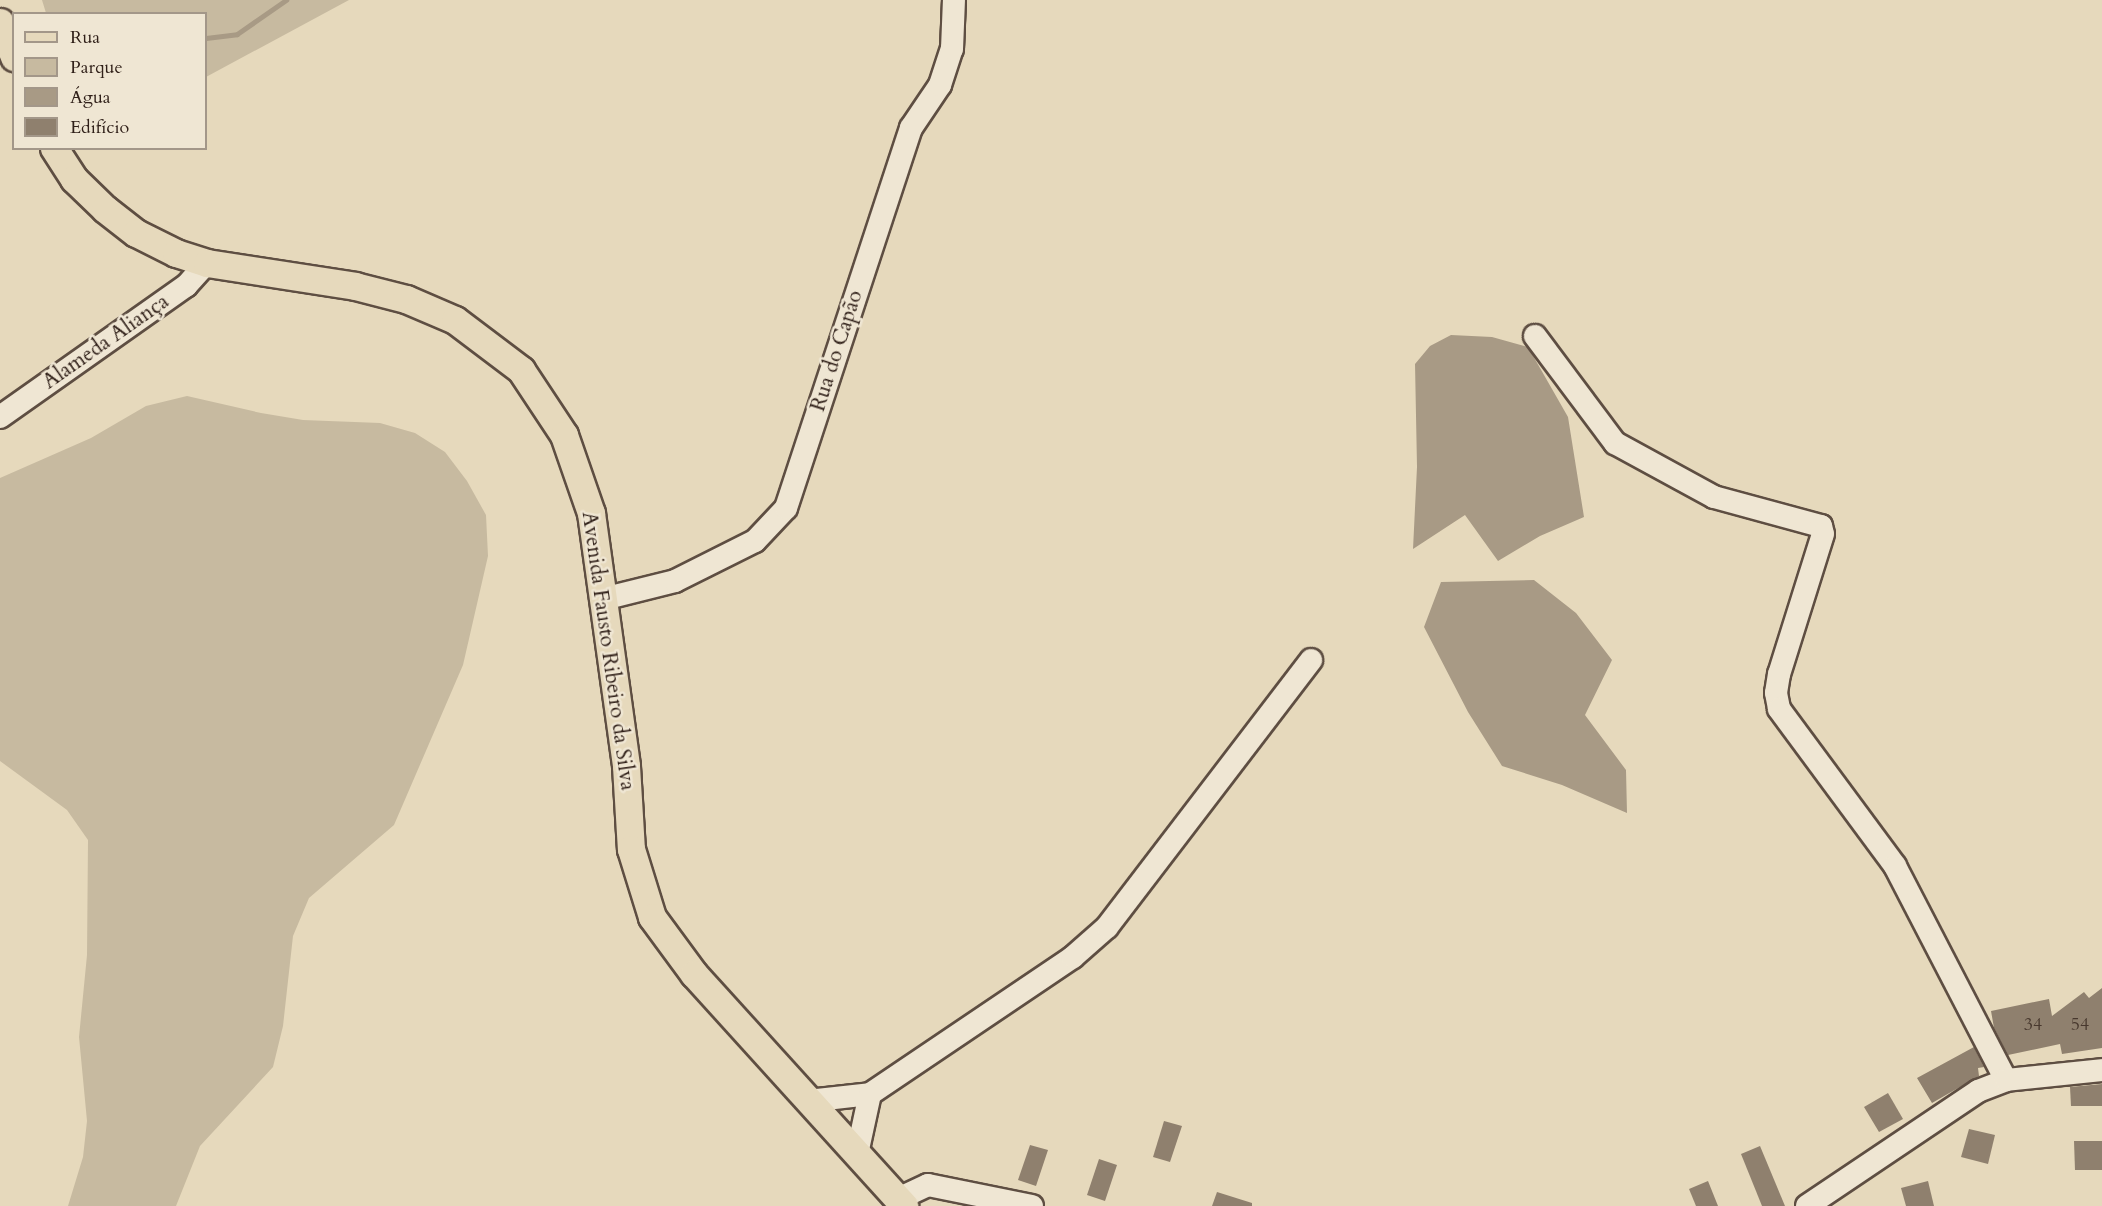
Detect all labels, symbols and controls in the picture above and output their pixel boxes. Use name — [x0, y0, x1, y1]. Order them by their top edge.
legend — [12, 12, 207, 150]
text: Rua — [70, 25, 100, 50]
text: Parque — [70, 55, 123, 80]
text: Água — [70, 85, 111, 110]
text: Edifício — [70, 115, 129, 140]
street label: Rua do Capão — [806, 287, 868, 415]
street label: Alameda Aliança — [38, 289, 174, 395]
street label: Avenida Fausto Ribeiro da Silva — [576, 510, 640, 792]
house number: 34 — [2024, 1014, 2042, 1036]
house number: 54 — [2071, 1014, 2089, 1036]

